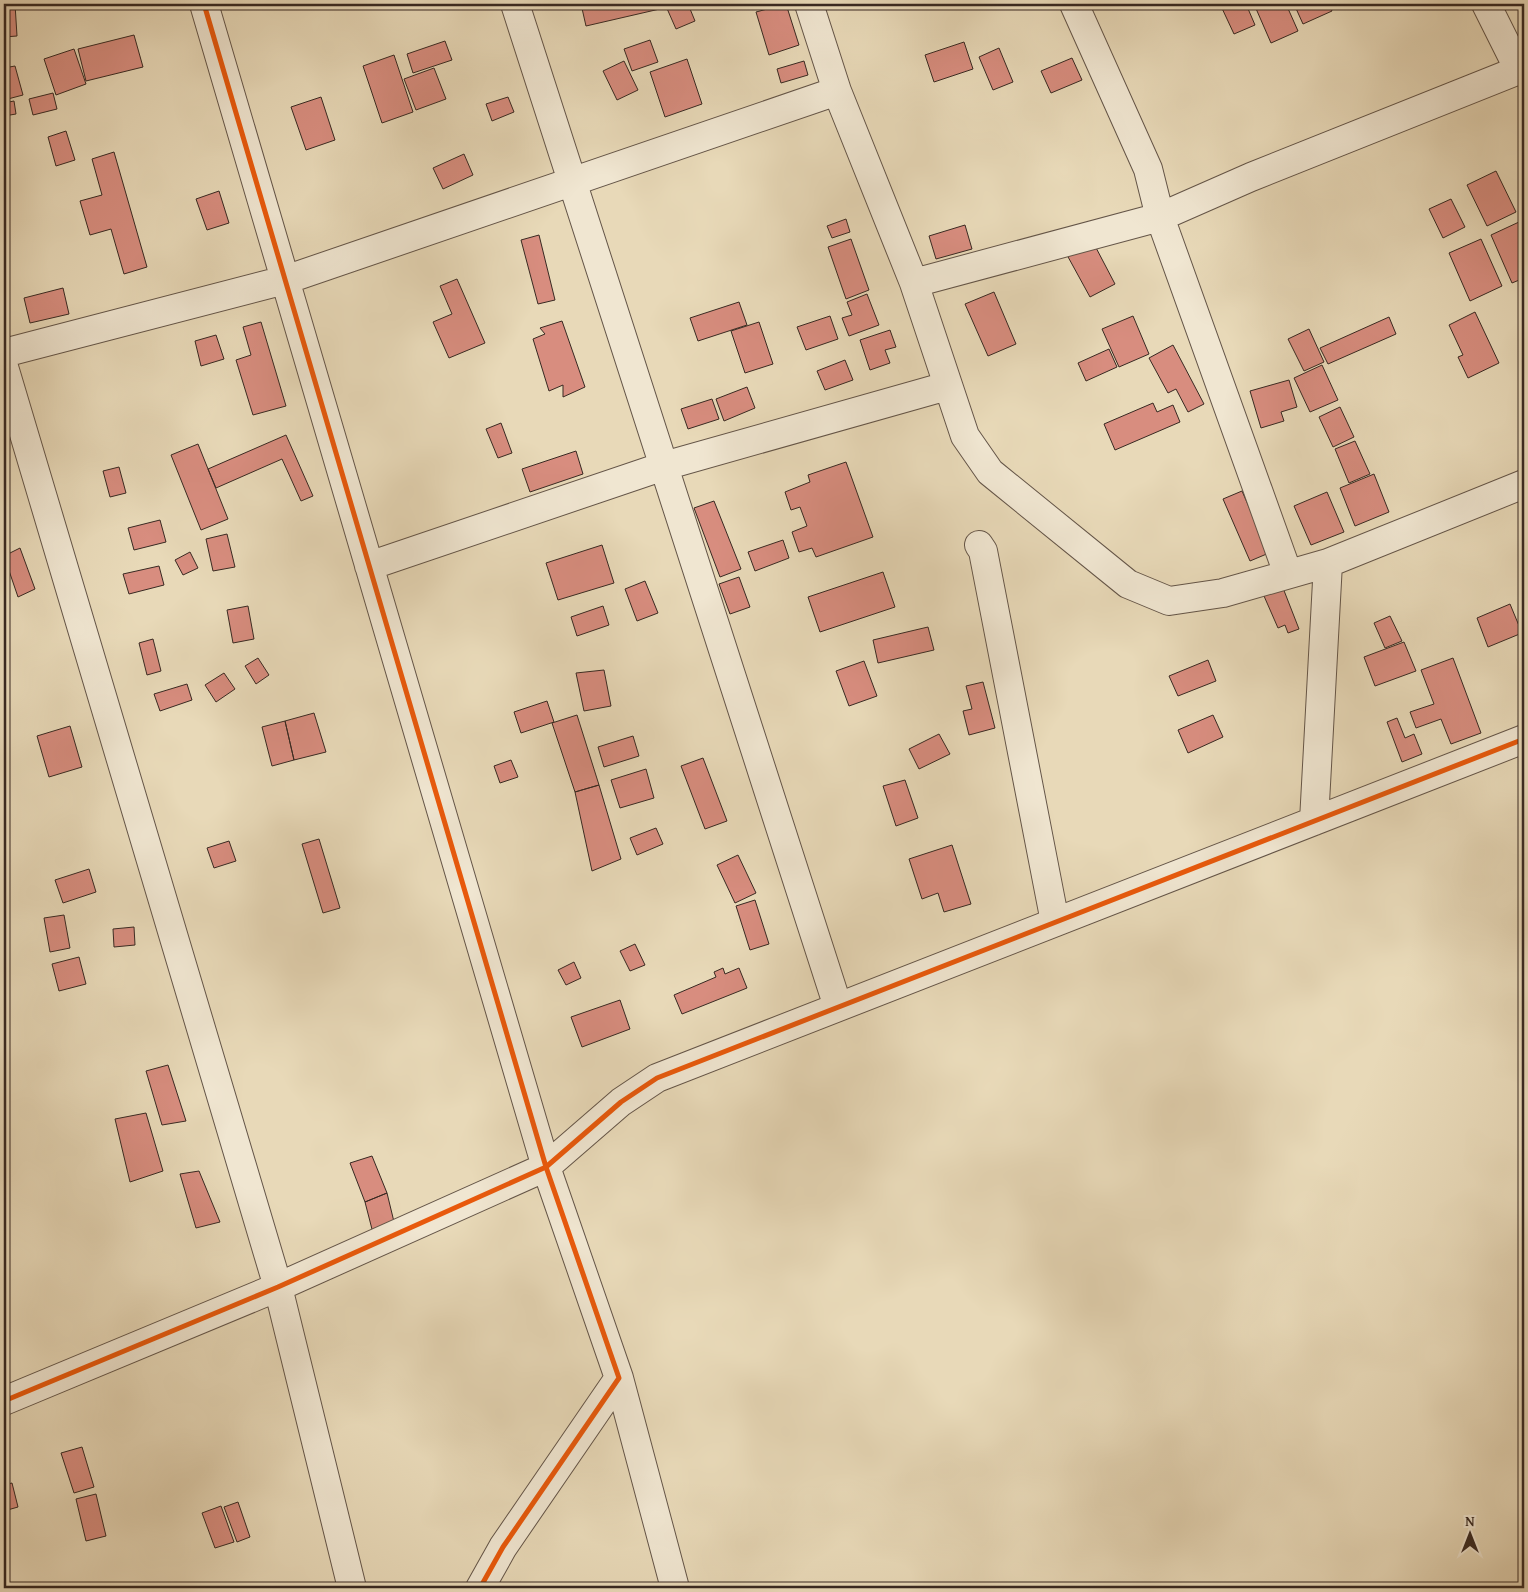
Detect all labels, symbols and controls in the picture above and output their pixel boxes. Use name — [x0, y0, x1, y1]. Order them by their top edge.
north arrow — [1446, 1510, 1496, 1560]
text: N — [1465, 1511, 1475, 1531]

